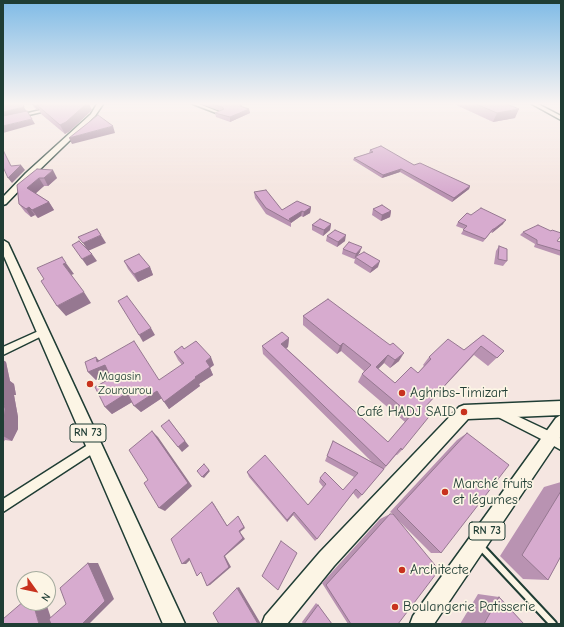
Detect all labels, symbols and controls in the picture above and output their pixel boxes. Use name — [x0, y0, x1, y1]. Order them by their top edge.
place label: Magasin Zourourou — [98, 370, 152, 398]
marker: Magasin Zourourou — [85, 379, 95, 389]
place label: Aghribs-Timizart — [410, 385, 508, 401]
marker: Aghribs-Timizart — [397, 388, 407, 398]
place label: Café HADJ SAID — [357, 404, 456, 420]
marker: Café HADJ SAID — [459, 407, 469, 417]
road number: RN 73 — [70, 424, 106, 442]
place label: Marché fruits et légumes — [453, 476, 533, 508]
marker: Marché fruits et légumes — [440, 487, 450, 497]
road number: RN 73 — [469, 522, 505, 540]
place label: Architecte — [410, 562, 469, 578]
marker: Architecte — [397, 565, 407, 575]
north arrow — [16, 571, 56, 611]
text: N — [38, 591, 53, 604]
place label: Boulangerie Patisserie — [403, 599, 535, 615]
marker: Boulangerie Patisserie — [390, 602, 400, 612]

